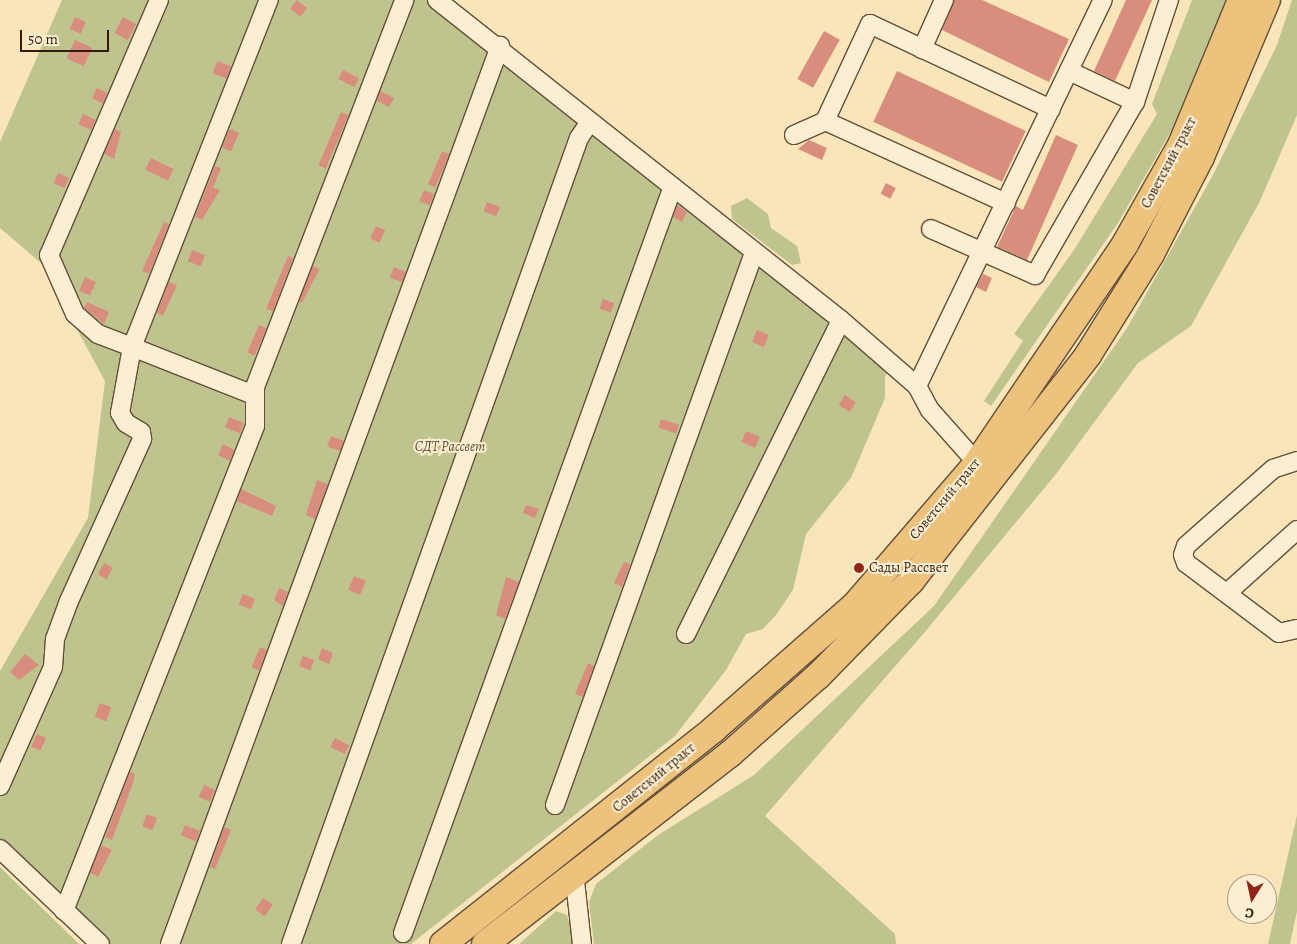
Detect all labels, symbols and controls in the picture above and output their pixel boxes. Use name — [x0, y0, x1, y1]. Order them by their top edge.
scale bar — [22, 20, 111, 52]
text: 50 m — [28, 29, 58, 49]
street label: Советский тракт — [1138, 115, 1200, 211]
park label: СДТ Рассвет — [415, 439, 485, 455]
street label: Советский тракт — [906, 455, 984, 543]
place label: Сады Рассвет — [869, 560, 948, 576]
marker: Сады Рассвет — [853, 562, 865, 574]
street label: Советский тракт — [610, 740, 698, 816]
north arrow — [1227, 874, 1277, 924]
text: С — [1244, 903, 1255, 923]

